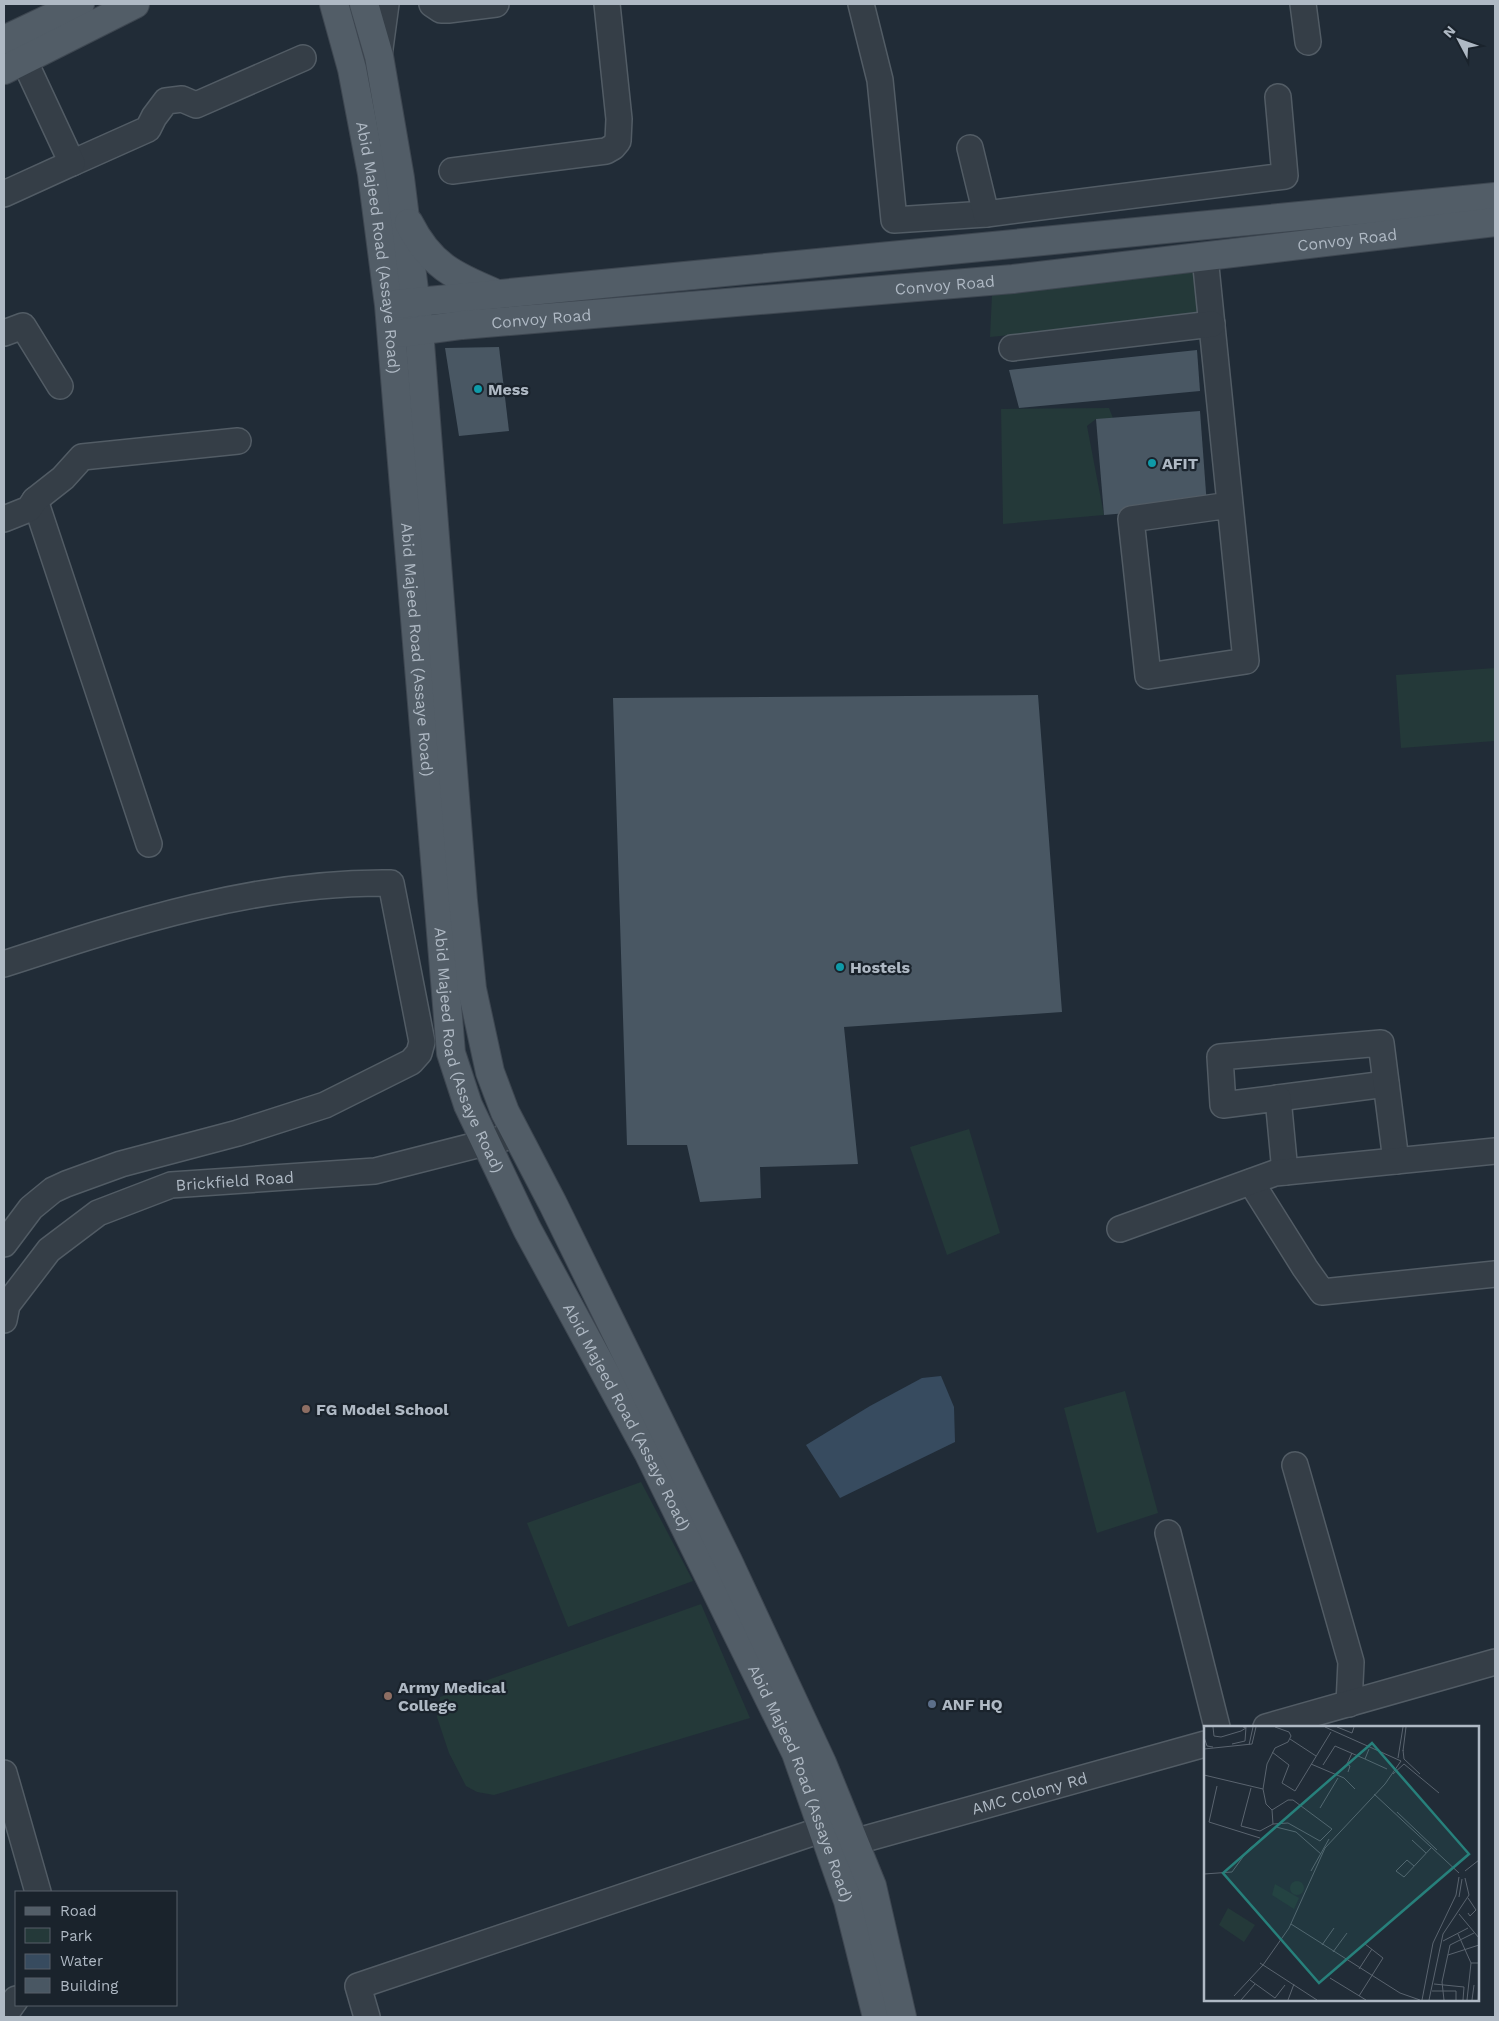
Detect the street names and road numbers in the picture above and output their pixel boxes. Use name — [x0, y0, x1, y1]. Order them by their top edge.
street label: Abid Majeed Road (Assaye Road) — [352, 120, 404, 375]
street label: Convoy Road — [1296, 225, 1398, 255]
street label: Convoy Road — [894, 272, 996, 299]
street label: Convoy Road — [490, 305, 592, 333]
street label: Abid Majeed Road (Assaye Road) — [397, 522, 437, 777]
street label: Abid Majeed Road (Assaye Road) — [431, 926, 508, 1176]
street label: Brickfield Road — [175, 1168, 295, 1195]
street label: Abid Majeed Road (Assaye Road) — [559, 1300, 694, 1534]
street label: Abid Majeed Road (Assaye Road) — [744, 1662, 857, 1905]
street label: AMC Colony Rd — [969, 1768, 1089, 1819]

